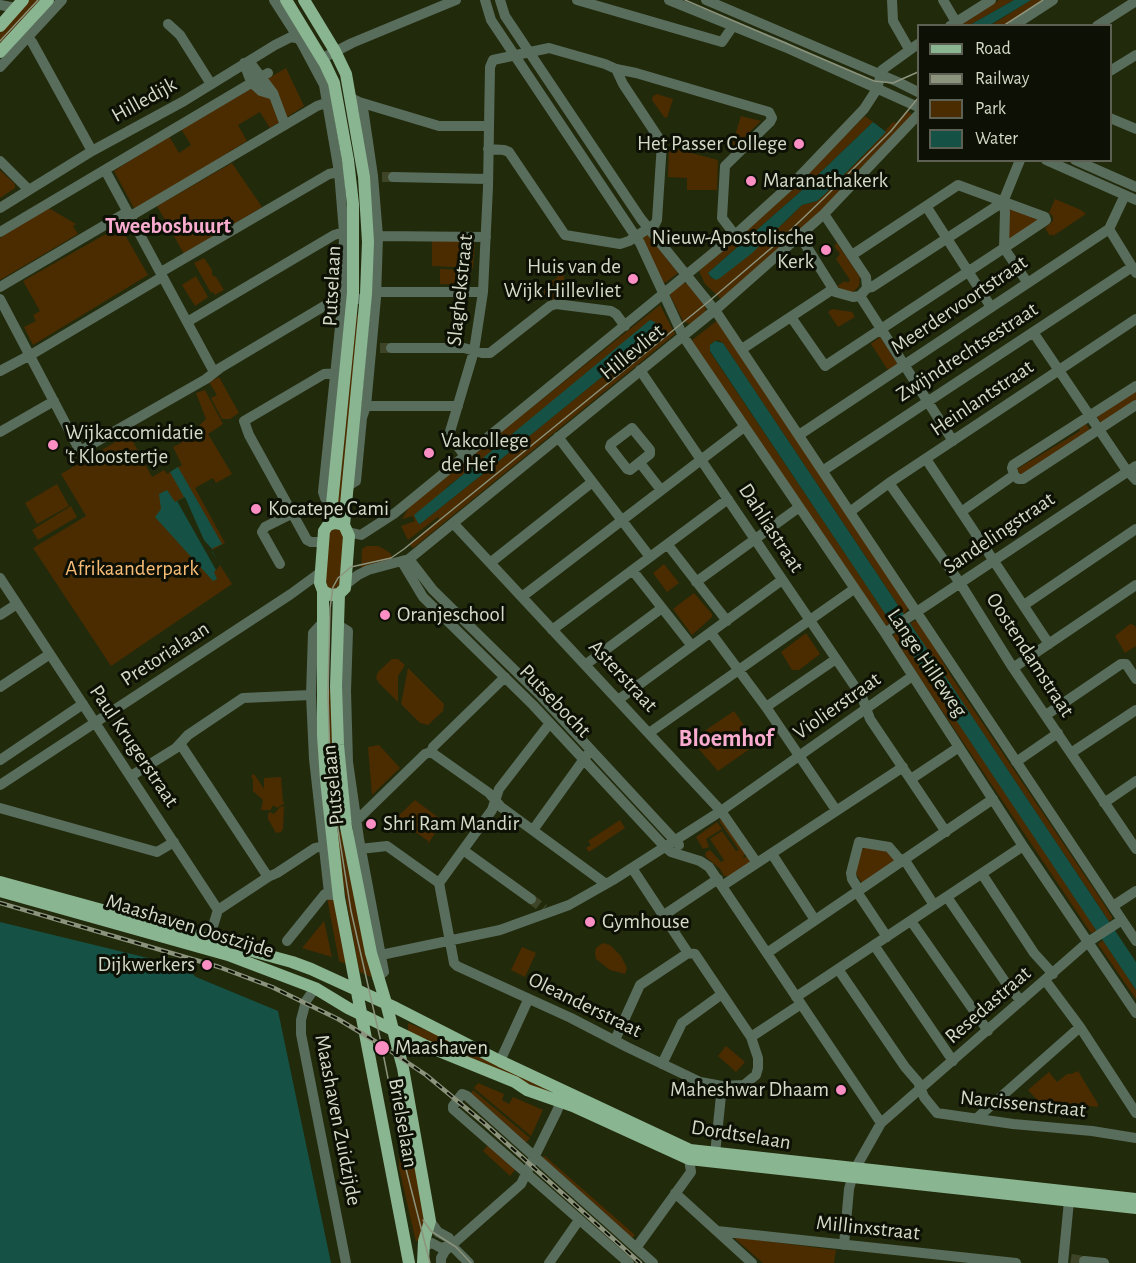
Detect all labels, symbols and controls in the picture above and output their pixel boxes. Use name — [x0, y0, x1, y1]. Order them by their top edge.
legend — [917, 24, 1112, 162]
text: Road — [975, 40, 1011, 58]
text: Railway — [975, 70, 1029, 88]
street label: Hilledijk — [107, 72, 181, 128]
text: Park — [975, 100, 1006, 118]
text: Water — [975, 130, 1018, 148]
place label: Het Passer College — [637, 131, 787, 157]
marker: Het Passer College — [792, 137, 806, 151]
place label: Maranathakerk — [763, 168, 888, 194]
marker: Maranathakerk — [744, 174, 758, 188]
district label: Tweebosbuurt — [105, 213, 231, 239]
place label: Nieuw-Apostolische Kerk — [652, 225, 814, 275]
street label: Slaghekstraat — [442, 233, 478, 347]
marker: Nieuw-Apostolische Kerk — [819, 243, 833, 257]
street label: Putselaan — [317, 245, 347, 327]
street label: Meerdervoortstraat — [886, 250, 1032, 360]
place label: Huis van de Wijk Hillevliet — [504, 254, 621, 304]
marker: Huis van de Wijk Hillevliet — [626, 272, 640, 286]
street label: Zwijndrechtsestraat — [891, 297, 1043, 407]
street label: Hillevliet — [595, 319, 669, 385]
street label: Heinlantstraat — [926, 354, 1038, 442]
place label: Wijkaccomidatie 't Kloostertje — [65, 420, 203, 470]
place label: Vakcollege de Hef — [441, 428, 529, 478]
marker: Wijkaccomidatie 't Kloostertje — [46, 438, 60, 452]
marker: Vakcollege de Hef — [422, 446, 436, 460]
street label: Dahliastraat — [733, 479, 809, 577]
street label: Sandelingstraat — [939, 487, 1059, 579]
place label: Kocatepe Cami — [268, 496, 389, 522]
marker: Kocatepe Cami — [249, 502, 263, 516]
park label: Afrikaanderpark — [65, 556, 199, 582]
street label: Oostendamstraat — [981, 588, 1079, 722]
place label: Oranjeschool — [397, 602, 505, 628]
street label: Lange Hilleweg — [881, 604, 973, 722]
marker: Oranjeschool — [378, 608, 392, 622]
street label: Pretorialaan — [116, 616, 214, 692]
street label: Asterstraat — [583, 635, 663, 717]
street label: Putsebocht — [514, 659, 596, 743]
street label: Violierstraat — [788, 667, 886, 745]
street label: Paul Krugerstraat — [84, 680, 184, 812]
district label: Bloemhof — [679, 725, 773, 753]
street label: Putselaan — [316, 744, 350, 826]
place label: Shri Ram Mandir — [383, 811, 519, 837]
marker: Shri Ram Mandir — [364, 817, 378, 831]
street label: Maashaven Oostzijde — [103, 888, 277, 964]
place label: Gymhouse — [602, 909, 689, 935]
marker: Gymhouse — [583, 915, 597, 929]
place label: Dijkwerkers — [97, 952, 195, 978]
marker: Dijkwerkers — [200, 958, 214, 972]
street label: Resedastraat — [940, 961, 1036, 1049]
street label: Oleanderstraat — [524, 967, 646, 1043]
street label: Maashaven Zuidzijde — [309, 1032, 367, 1208]
place label: Maashaven — [395, 1035, 488, 1061]
marker: Maashaven — [373, 1039, 391, 1057]
street label: Brielselaan — [383, 1076, 423, 1170]
place label: Maheshwar Dhaam — [670, 1077, 829, 1103]
marker: Maheshwar Dhaam — [834, 1083, 848, 1097]
street label: Narcissenstraat — [959, 1085, 1087, 1123]
street label: Dordtselaan — [689, 1115, 793, 1155]
street label: Millinxstraat — [815, 1210, 921, 1246]

